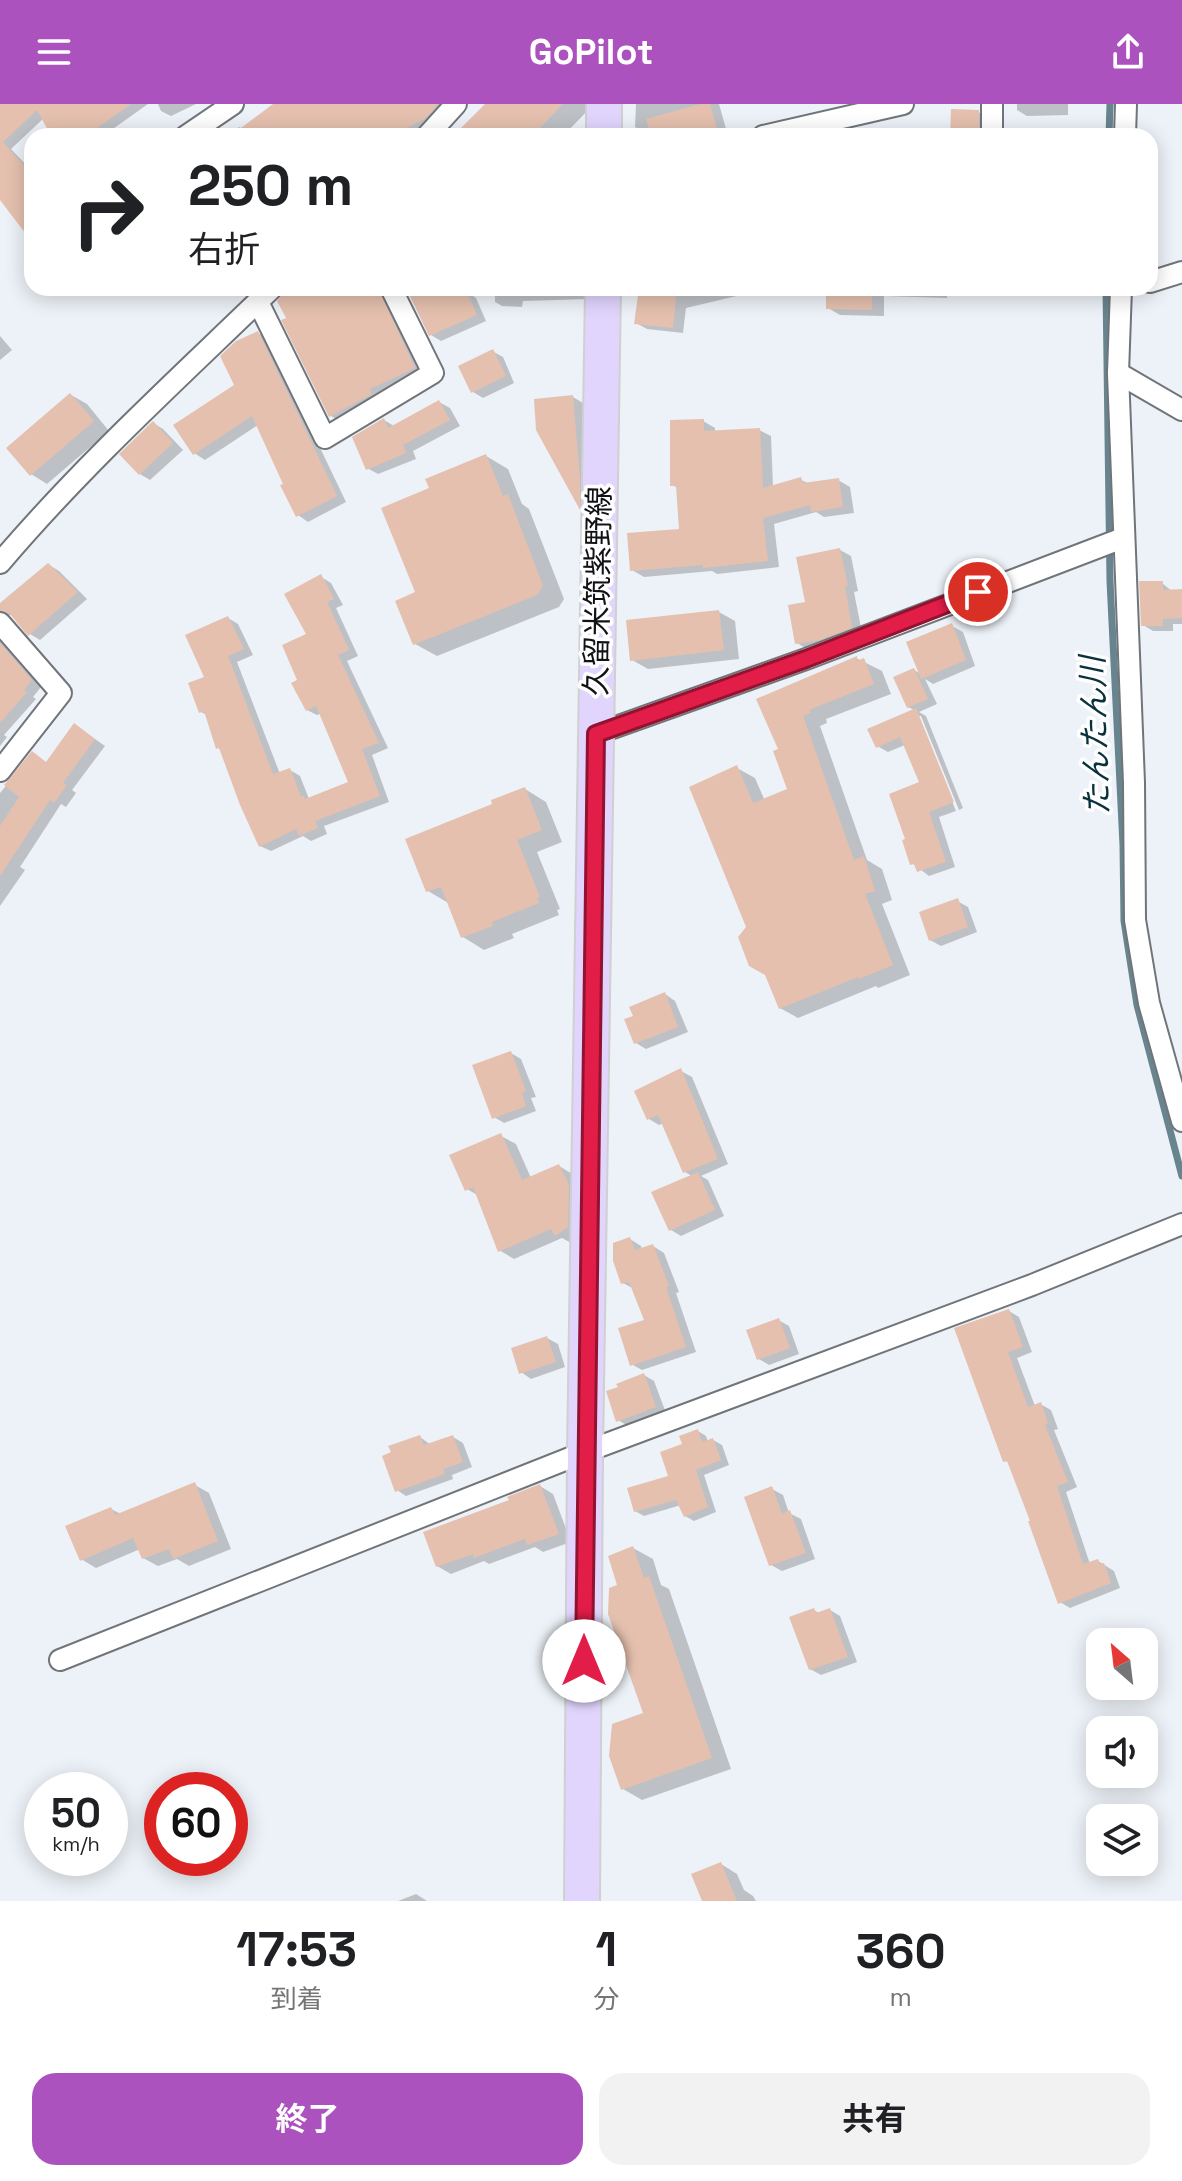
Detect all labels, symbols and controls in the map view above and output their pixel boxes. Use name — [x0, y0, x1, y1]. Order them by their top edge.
text: GoPilot — [529, 29, 653, 75]
icon: menu — [32, 30, 76, 74]
icon: share — [1106, 30, 1150, 74]
text: 250 m — [188, 150, 353, 221]
icon: right — [56, 160, 160, 264]
text: 右折 — [188, 227, 260, 273]
street label: 久留米筑紫野線 — [576, 486, 619, 696]
pin — [944, 558, 1012, 626]
icon: arrive — [956, 570, 1000, 614]
water label: たんたん川 — [1072, 652, 1118, 817]
position arrow — [542, 1619, 626, 1703]
north arrow — [1086, 1628, 1158, 1700]
map controls — [1086, 1628, 1158, 1876]
button: sound — [1086, 1716, 1158, 1788]
speed limit sign: 60 — [144, 1772, 248, 1876]
text: 50 — [51, 1788, 101, 1839]
button: layers — [1086, 1804, 1158, 1876]
text: km/h — [52, 1831, 100, 1857]
text: 17:53 — [236, 1919, 357, 1980]
text: 1 — [595, 1919, 617, 1980]
text: 360 — [856, 1921, 946, 1982]
text: m — [889, 1980, 912, 2014]
text: 到着 — [271, 1982, 323, 2016]
text: 分 — [593, 1982, 619, 2016]
button: 終了 — [32, 2073, 583, 2165]
button: 共有 — [599, 2073, 1150, 2165]

